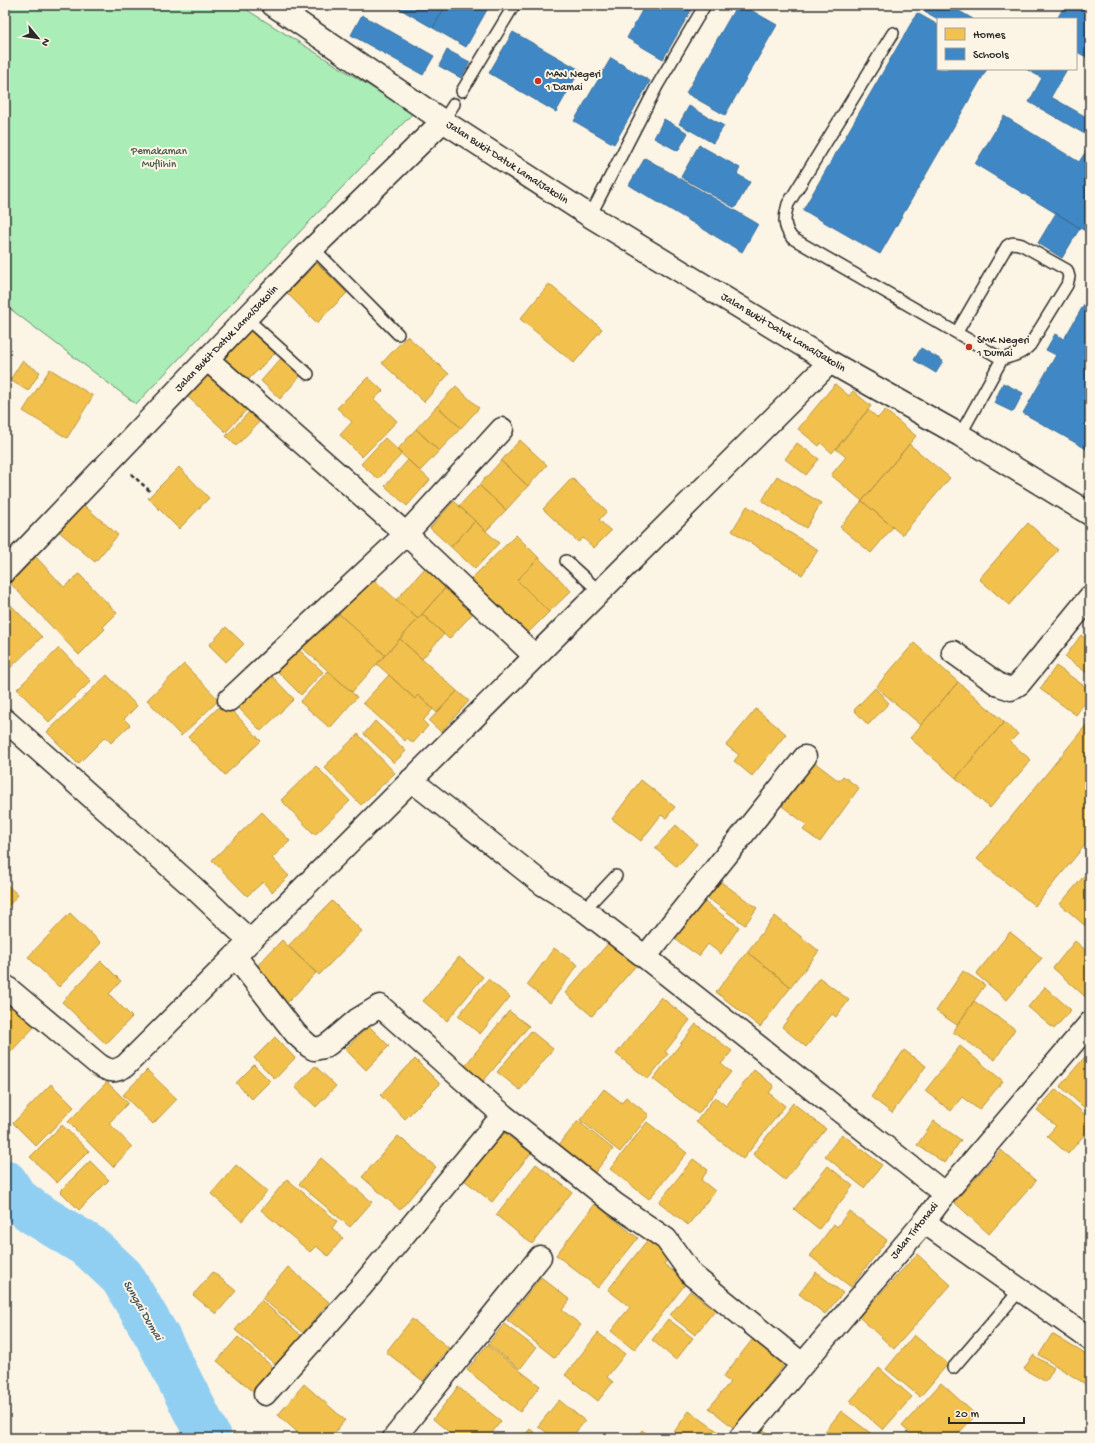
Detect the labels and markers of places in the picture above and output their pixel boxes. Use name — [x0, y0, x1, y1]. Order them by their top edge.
place label: MAN Negeri 1 Damai — [545, 69, 601, 94]
marker: MAN Negeri 1 Damai — [533, 76, 543, 86]
place label: SMK Negeri 1 Dumai — [976, 335, 1029, 360]
marker: SMK Negeri 1 Dumai — [964, 342, 974, 352]

